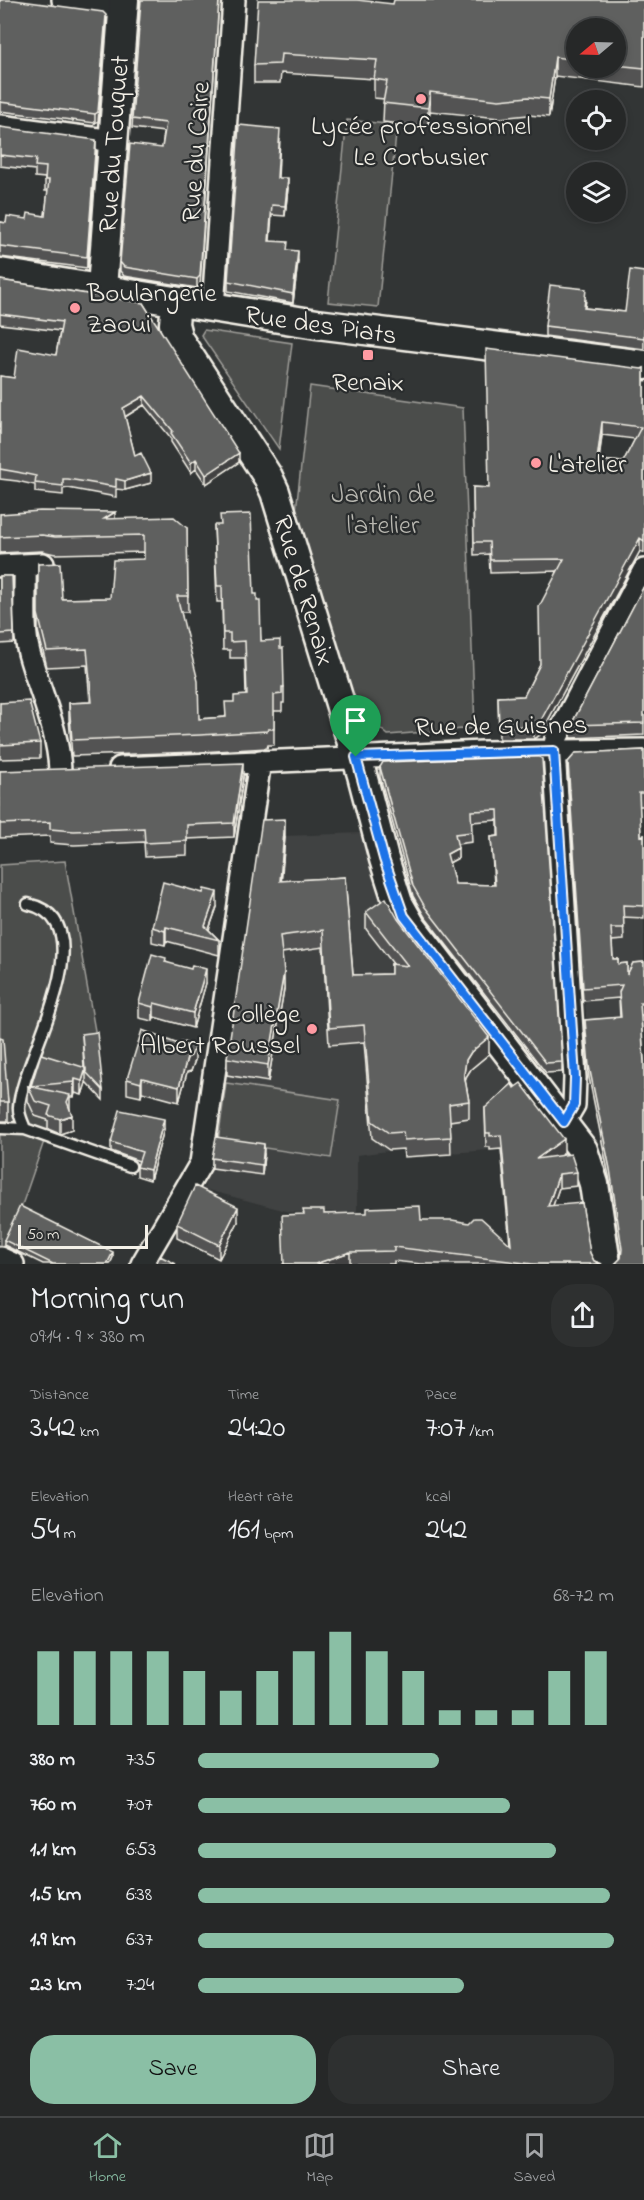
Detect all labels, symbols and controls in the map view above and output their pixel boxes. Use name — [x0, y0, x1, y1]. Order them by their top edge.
north arrow — [566, 18, 626, 78]
map controls — [566, 18, 626, 222]
street label: Rue du Touquet — [90, 54, 141, 234]
street label: Rue du Caire — [173, 80, 222, 224]
button: locate — [566, 90, 626, 150]
marker: Lycée professionnel Le Corbusier — [414, 92, 428, 106]
place label: Lycée professionnel Le Corbusier — [311, 108, 531, 178]
button: layers — [566, 162, 626, 222]
place label: Boulangerie Zaoui — [86, 275, 217, 345]
street label: Rue des Piats — [242, 297, 399, 356]
marker: Boulangerie Zaoui — [68, 301, 82, 315]
marker: Renaix — [361, 348, 375, 362]
place label: Renaix — [332, 364, 404, 403]
place label: L'atelier — [548, 446, 627, 485]
marker: L'atelier — [529, 456, 543, 470]
park label: Jardin de l'atelier — [331, 476, 436, 546]
street label: Rue de Renaix — [261, 511, 344, 671]
pin — [330, 695, 381, 757]
icon: arrive — [339, 704, 372, 737]
street label: Rue de Guisnes — [414, 706, 588, 749]
place label: Collège Albert Roussel — [140, 996, 301, 1066]
marker: Collège Albert Roussel — [305, 1022, 319, 1036]
scale bar — [18, 1222, 148, 1250]
text: 50 m — [27, 1223, 59, 1247]
text: Morning run — [30, 1276, 184, 1324]
button: share — [551, 1284, 614, 1347]
text: 09:14 · 9 × 380 m — [30, 1323, 145, 1352]
text: Distance — [30, 1383, 89, 1407]
text: Time — [228, 1383, 259, 1407]
text: Pace — [425, 1383, 457, 1407]
text: 3.42 — [30, 1407, 76, 1451]
text: 24:20 — [228, 1407, 285, 1451]
text: 7:07 — [425, 1407, 466, 1451]
text: km — [76, 1420, 99, 1444]
text: /km — [466, 1420, 494, 1444]
text: Elevation — [30, 1485, 89, 1509]
text: Heart rate — [228, 1485, 293, 1509]
text: kcal — [425, 1485, 451, 1509]
text: 54 — [30, 1509, 60, 1553]
text: 161 — [228, 1509, 260, 1553]
text: 242 — [425, 1509, 468, 1553]
text: m — [60, 1522, 76, 1546]
text: bpm — [260, 1522, 294, 1546]
text: Elevation — [30, 1582, 104, 1611]
text: 68–72 m — [553, 1582, 614, 1611]
text: 380 m — [30, 1746, 75, 1775]
text: 7:35 — [126, 1746, 156, 1775]
text: 760 m — [30, 1791, 76, 1820]
text: 7:07 — [126, 1791, 153, 1820]
text: 1.1 km — [30, 1836, 76, 1865]
text: 6:53 — [126, 1836, 156, 1865]
text: 1.5 km — [30, 1881, 81, 1910]
text: 6:38 — [126, 1881, 152, 1910]
text: 1.9 km — [30, 1926, 76, 1955]
text: 6:37 — [126, 1926, 153, 1955]
text: 2.3 km — [30, 1971, 82, 2000]
text: 7:24 — [126, 1971, 154, 2000]
button: Save — [30, 2035, 316, 2104]
button: Share — [328, 2035, 614, 2104]
tab: Home — [89, 2129, 126, 2189]
tab: Map — [303, 2129, 336, 2189]
tab: Saved — [514, 2129, 555, 2189]

